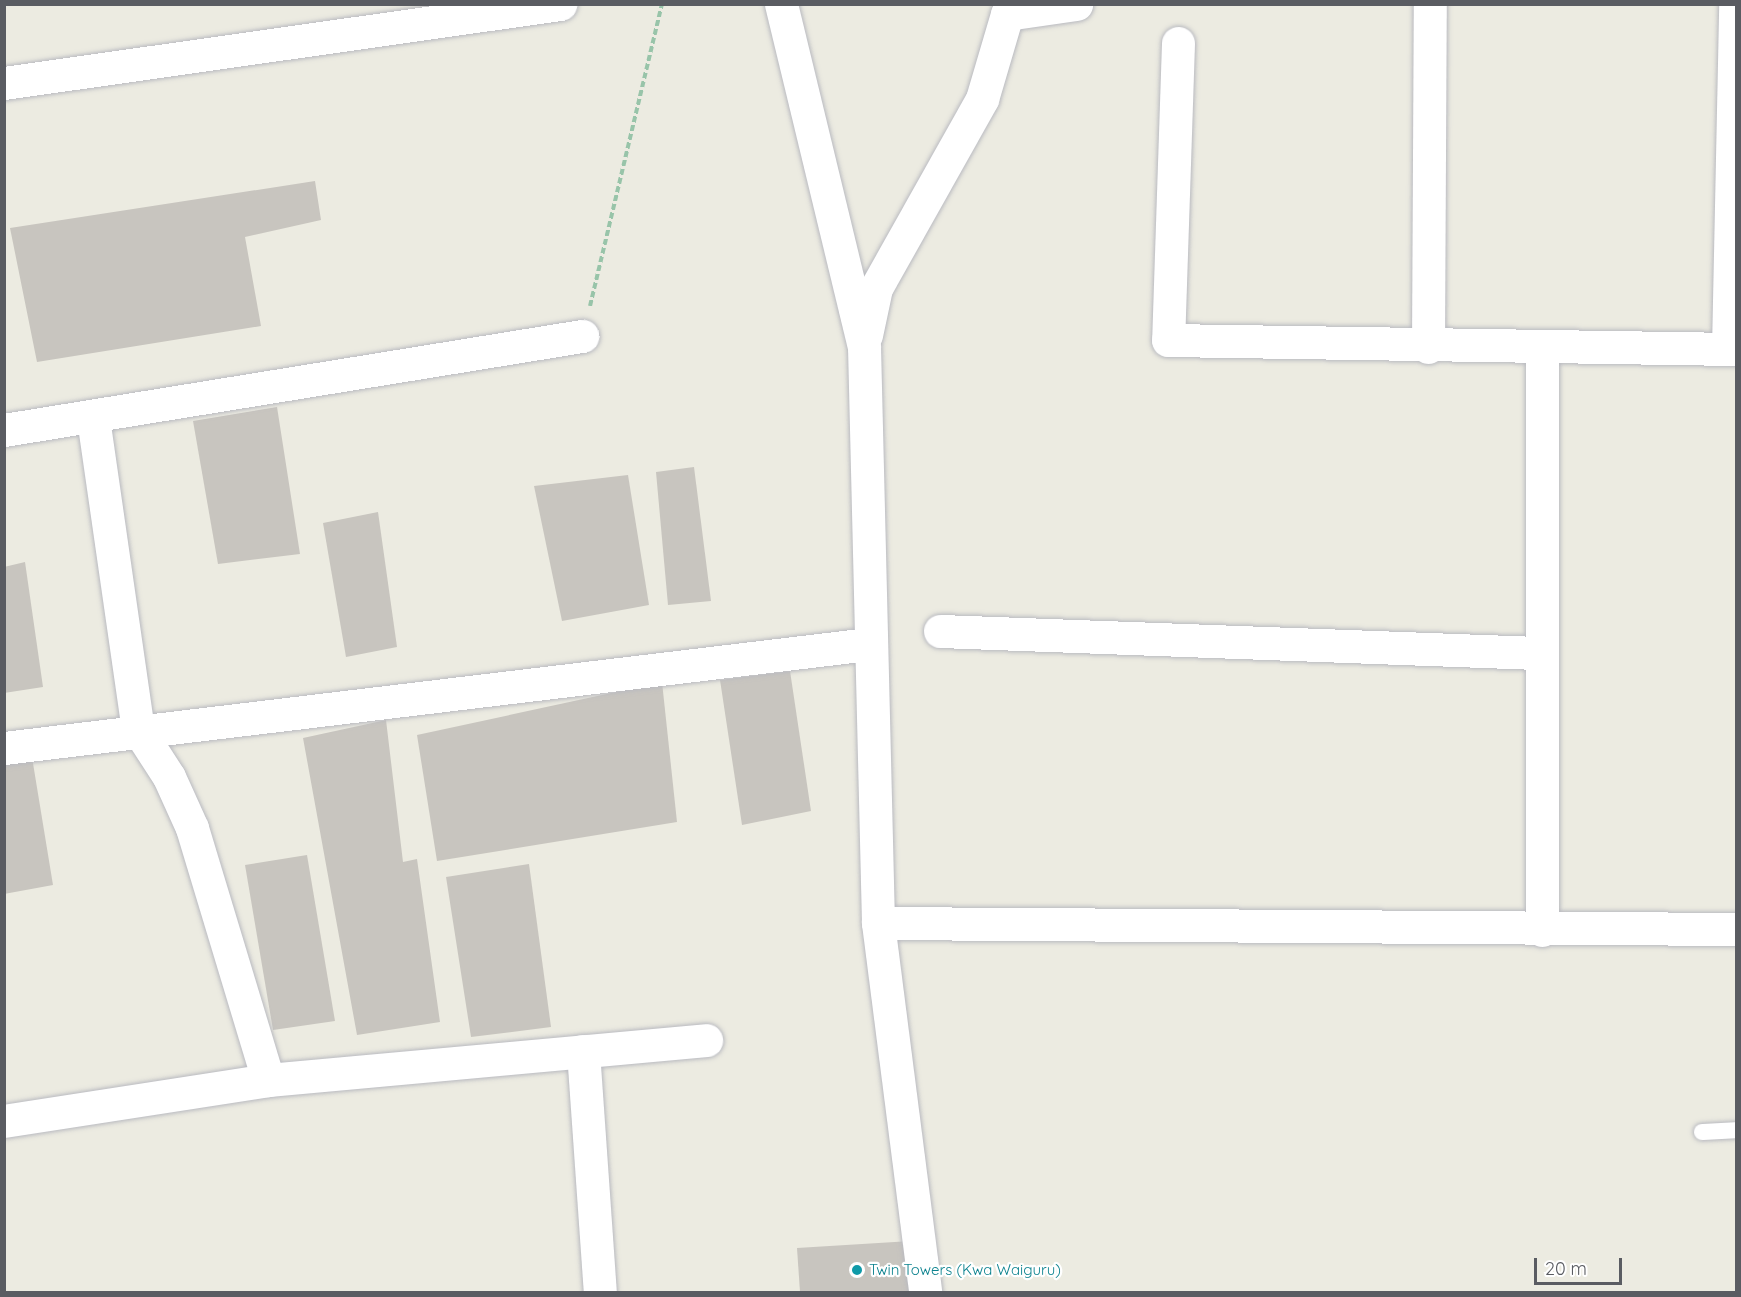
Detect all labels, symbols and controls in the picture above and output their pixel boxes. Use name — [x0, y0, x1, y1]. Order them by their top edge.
scale bar — [1537, 1246, 1626, 1284]
text: 20 m — [1545, 1257, 1587, 1280]
place label: Twin Towers (Kwa Waiguru) — [869, 1261, 1061, 1279]
marker: Twin Towers (Kwa Waiguru) — [850, 1263, 864, 1277]

